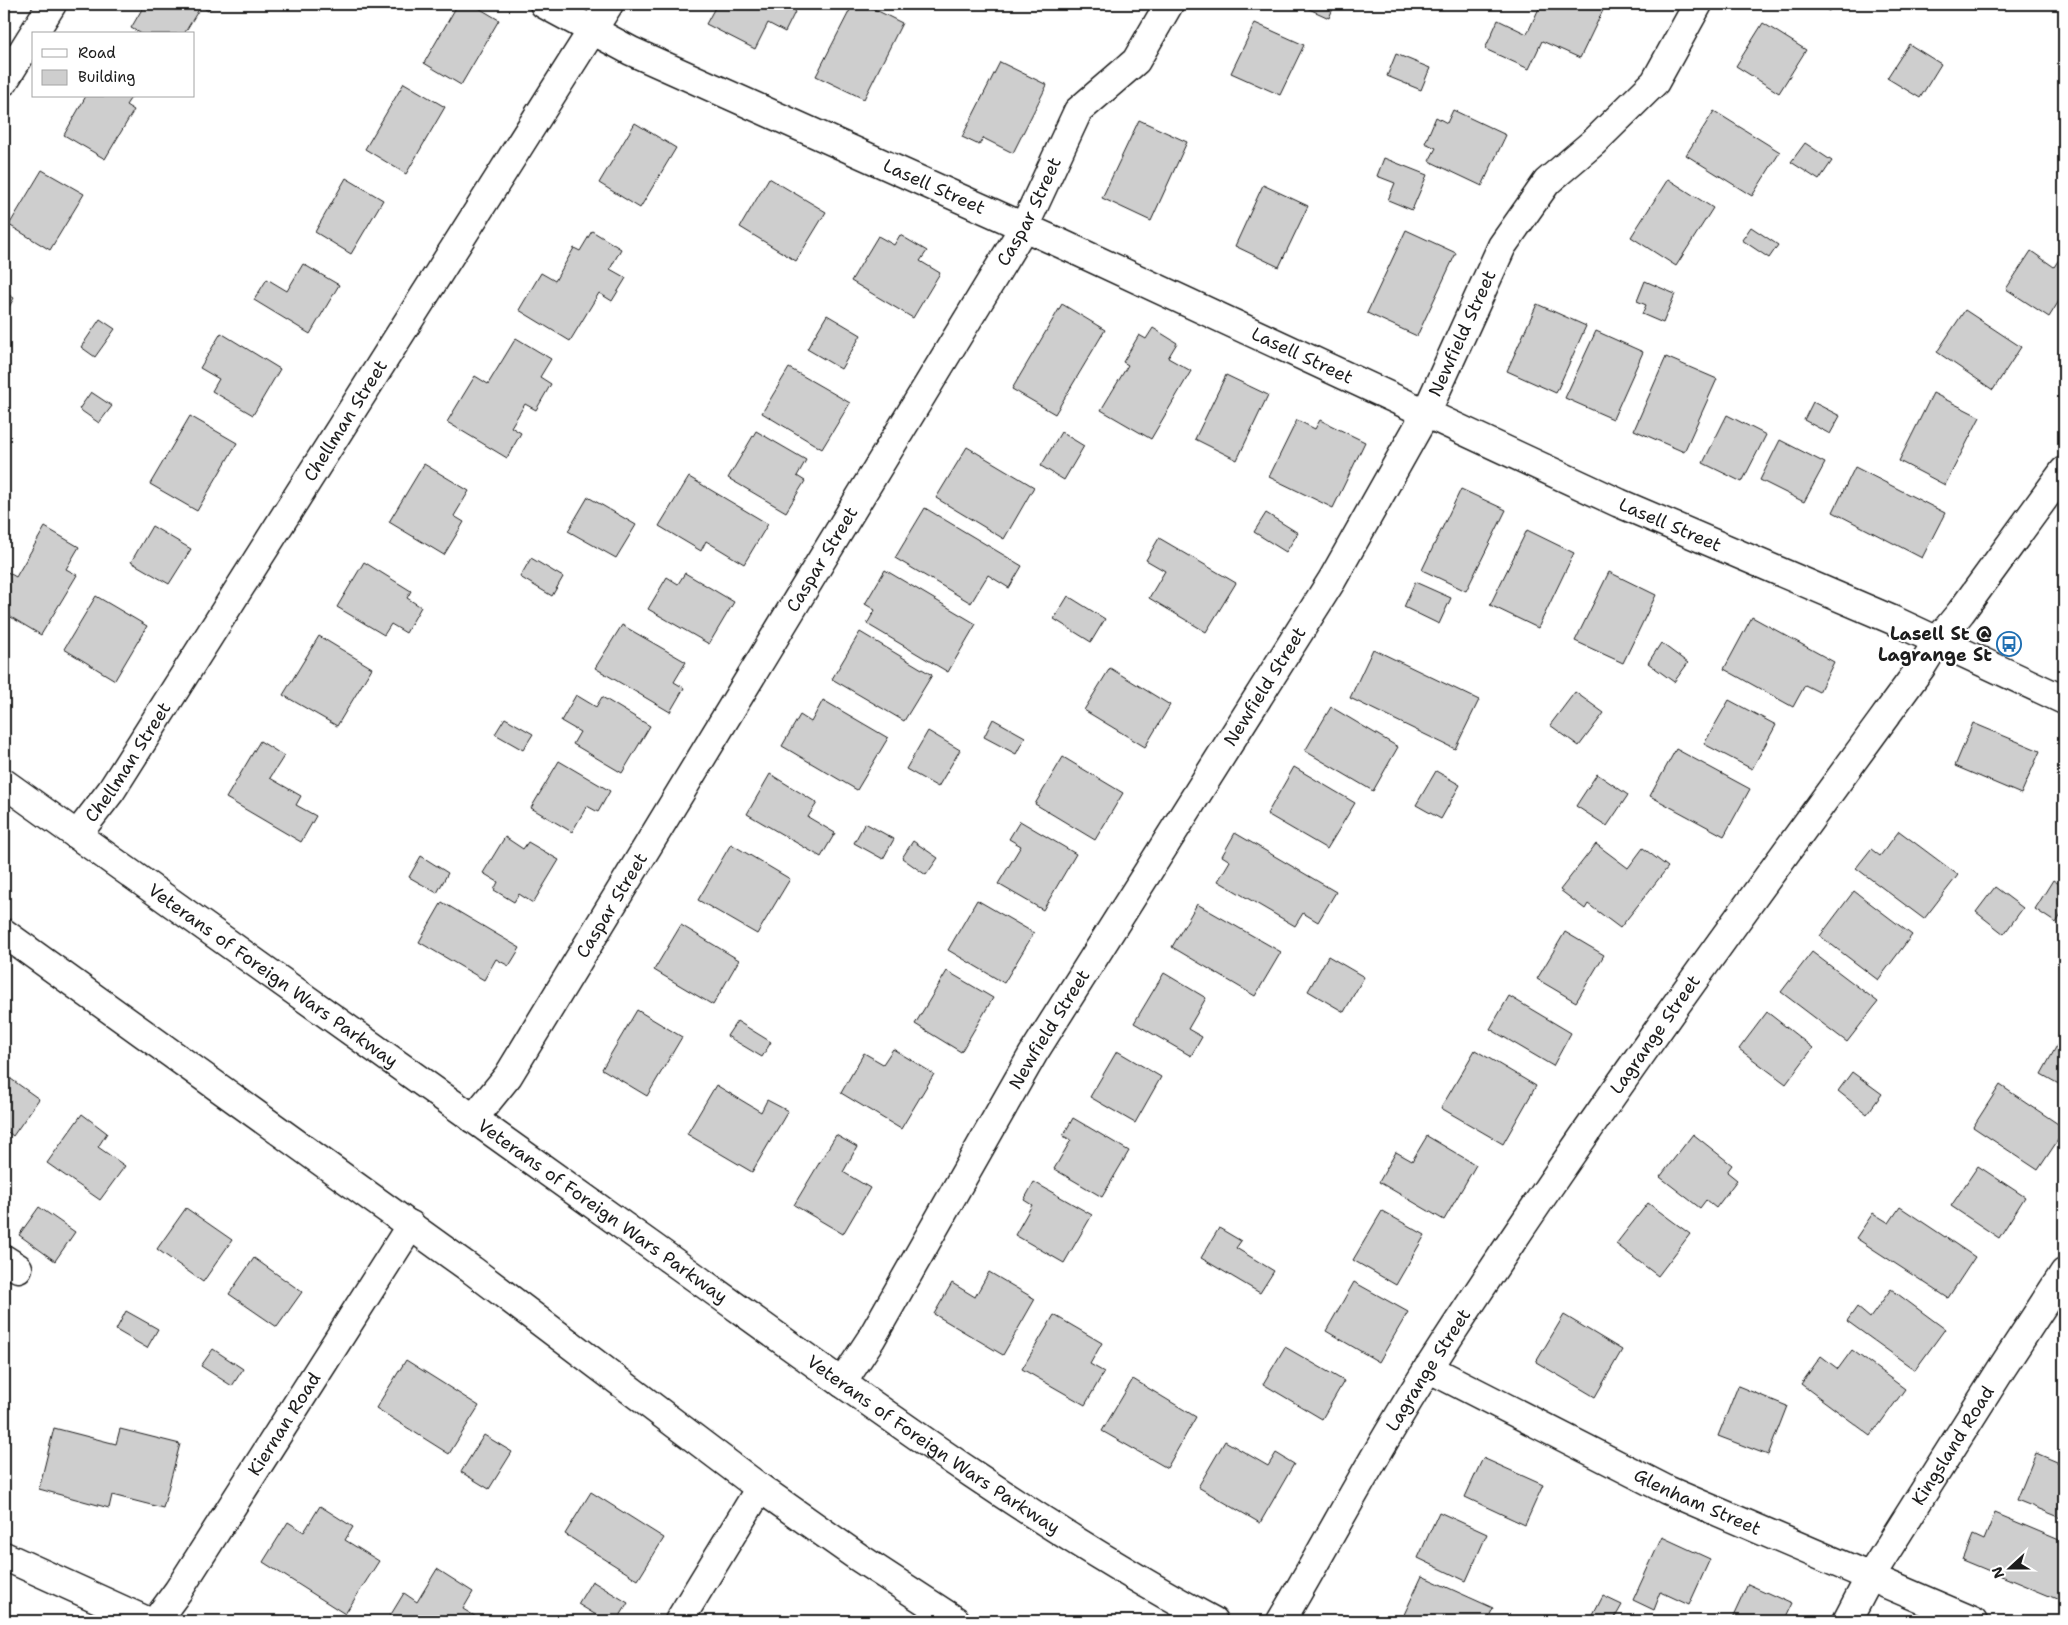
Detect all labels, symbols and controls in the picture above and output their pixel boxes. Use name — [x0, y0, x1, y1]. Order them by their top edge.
legend — [32, 32, 195, 98]
text: Road — [78, 43, 116, 63]
text: Building — [78, 67, 135, 87]
street label: Lasell Street — [879, 153, 989, 220]
street label: Caspar Street — [991, 153, 1067, 271]
street label: Newfield Street — [1423, 266, 1501, 401]
street label: Lasell Street — [1247, 322, 1357, 390]
street label: Chellman Street — [298, 355, 393, 486]
street label: Lasell Street — [1615, 492, 1725, 557]
street label: Caspar Street — [781, 502, 863, 617]
street label: Newfield Street — [1218, 622, 1311, 751]
place label: Lasell St @ Lagrange St — [1878, 622, 1992, 667]
bus stop icon: Lasell St @ Lagrange St — [1996, 631, 2022, 657]
street label: Chellman Street — [79, 697, 176, 827]
street label: Caspar Street — [570, 848, 653, 963]
street label: Veterans of Foreign Wars Parkway — [143, 878, 403, 1073]
street label: Newfield Street — [1003, 965, 1095, 1094]
street label: Lagrange Street — [1604, 970, 1706, 1099]
street label: Veterans of Foreign Wars Parkway — [473, 1114, 732, 1309]
street label: Lagrange Street — [1380, 1304, 1476, 1436]
street label: Veterans of Foreign Wars Parkway — [802, 1350, 1065, 1540]
street label: Kiernan Road — [242, 1368, 326, 1481]
street label: Kingsland Road — [1906, 1381, 2000, 1510]
street label: Glenham Street — [1630, 1463, 1765, 1541]
north arrow — [1986, 1542, 2036, 1592]
text: N — [1987, 1564, 2008, 1581]

